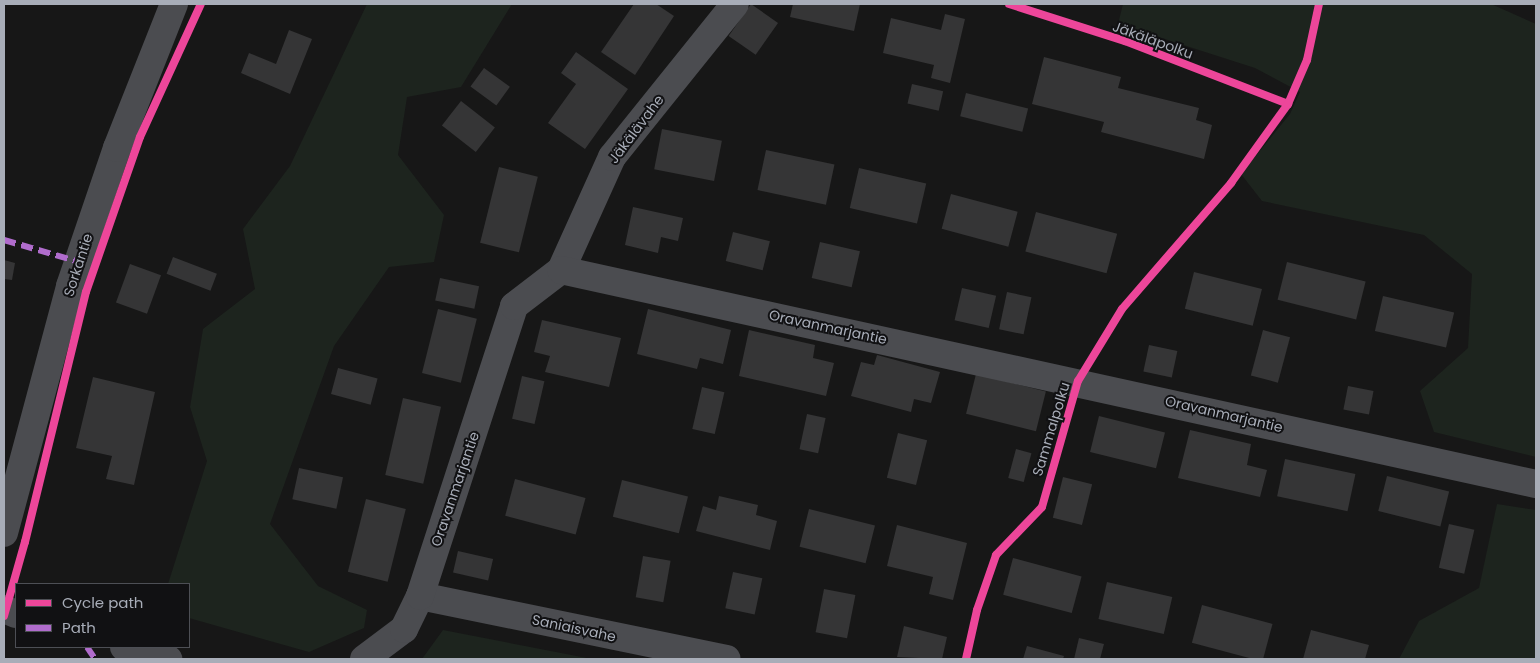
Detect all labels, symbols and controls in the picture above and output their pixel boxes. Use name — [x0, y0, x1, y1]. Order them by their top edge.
street label: Jäkäläpolku — [1110, 18, 1196, 62]
street label: Jäkälävahe — [605, 91, 667, 167]
street label: Sorkantie — [60, 231, 96, 299]
street label: Oravanmarjantie — [767, 306, 889, 348]
street label: Sammalpolku — [1029, 380, 1073, 478]
street label: Oravanmarjantie — [1164, 392, 1284, 436]
street label: Oravanmarjantie — [427, 429, 483, 549]
legend — [15, 583, 190, 648]
text: Cycle path — [62, 592, 143, 613]
street label: Saniaisvahe — [531, 611, 617, 645]
text: Path — [62, 617, 96, 638]

